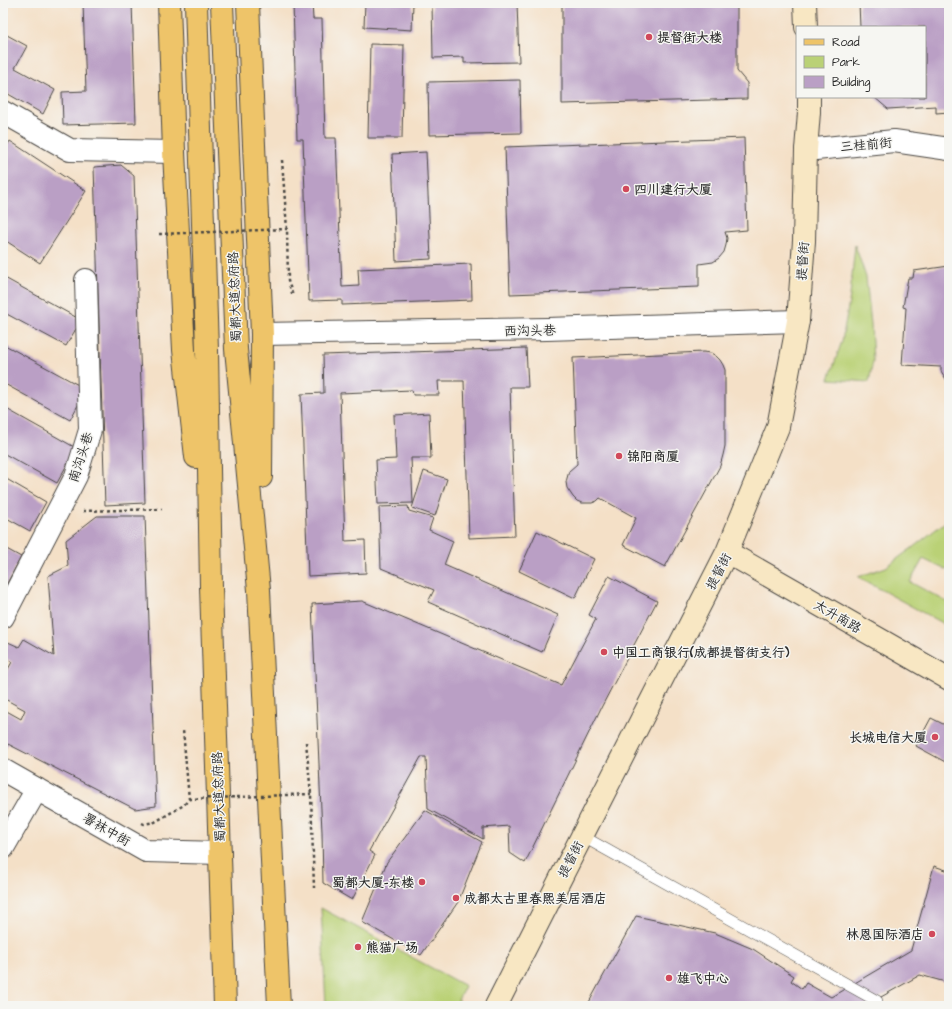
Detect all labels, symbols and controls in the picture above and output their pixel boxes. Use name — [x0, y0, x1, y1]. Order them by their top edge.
legend — [796, 26, 926, 98]
place label: 提督街大楼 — [657, 29, 722, 47]
marker: 提督街大楼 — [644, 32, 654, 42]
text: Road — [832, 34, 860, 51]
text: Park — [832, 54, 860, 71]
text: Building — [832, 74, 870, 92]
street label: 三桂前街 — [839, 134, 893, 156]
place label: 四川建行大厦 — [634, 181, 712, 199]
marker: 四川建行大厦 — [621, 184, 631, 194]
street label: 提督街 — [793, 241, 813, 281]
street label: 蜀都大道总府路 — [224, 251, 246, 343]
street label: 西沟头巷 — [504, 322, 556, 340]
street label: 南沟头巷 — [64, 430, 98, 485]
place label: 锦阳商厦 — [627, 448, 679, 466]
marker: 锦阳商厦 — [614, 451, 624, 461]
street label: 提督街 — [702, 550, 736, 593]
street label: 太升南路 — [810, 596, 865, 638]
place label: 中国工商银行(成都提督街支行) — [612, 644, 790, 662]
marker: 中国工商银行(成都提督街支行) — [599, 647, 609, 657]
place label: 长城电信大厦 — [849, 729, 927, 747]
marker: 长城电信大厦 — [930, 732, 940, 742]
street label: 蜀都大道总府路 — [208, 751, 230, 843]
street label: 署袜中街 — [79, 809, 134, 851]
street label: 提督街 — [554, 838, 588, 881]
place label: 蜀都大厦-东楼 — [332, 874, 414, 892]
marker: 蜀都大厦-东楼 — [417, 877, 427, 887]
place label: 成都太古里春熙美居酒店 — [464, 890, 607, 908]
marker: 成都太古里春熙美居酒店 — [451, 893, 461, 903]
place label: 林恩国际酒店 — [846, 926, 924, 944]
marker: 林恩国际酒店 — [927, 929, 937, 939]
place label: 熊猫广场 — [366, 939, 418, 957]
marker: 熊猫广场 — [353, 942, 363, 952]
place label: 雄飞中心 — [677, 970, 729, 988]
marker: 雄飞中心 — [664, 973, 674, 983]

